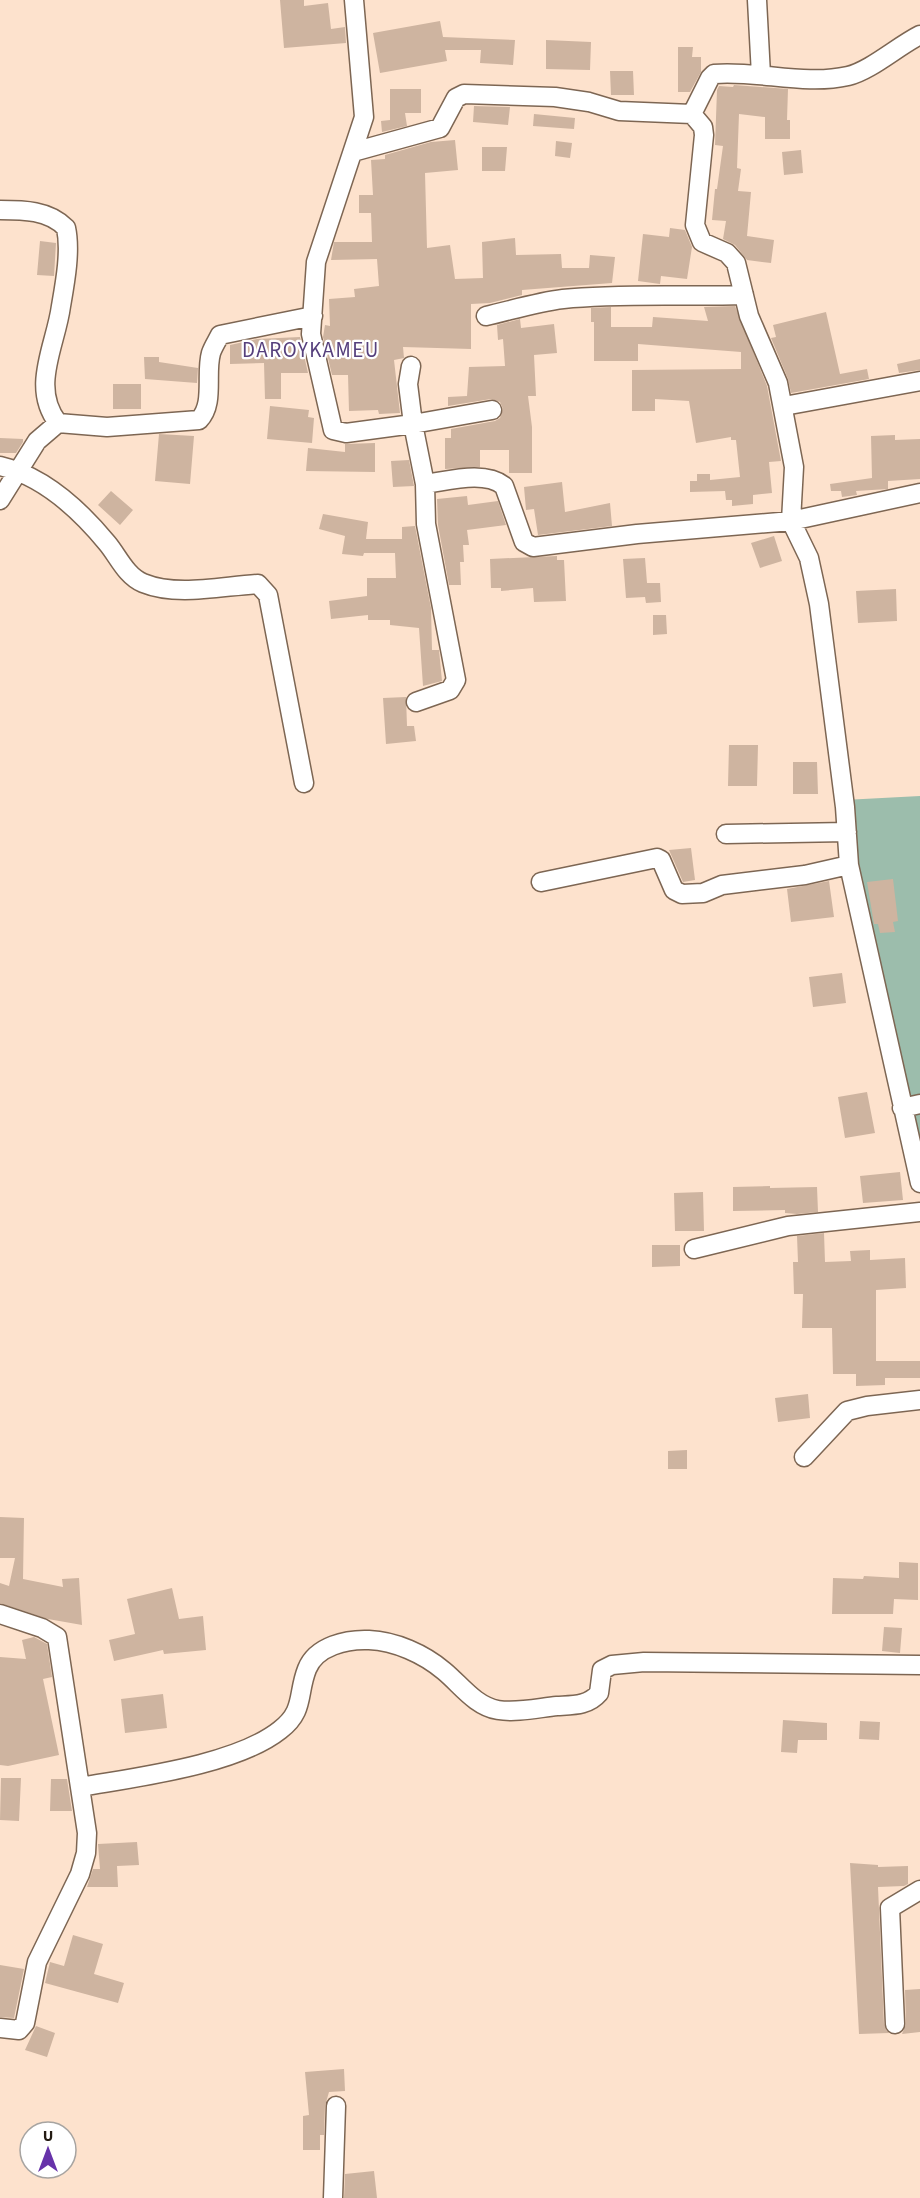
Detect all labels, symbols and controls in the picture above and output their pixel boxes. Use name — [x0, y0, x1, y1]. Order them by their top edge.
district label: DAROYKAMEU — [242, 335, 380, 365]
north arrow — [18, 2120, 78, 2180]
text: U — [43, 2125, 53, 2147]

